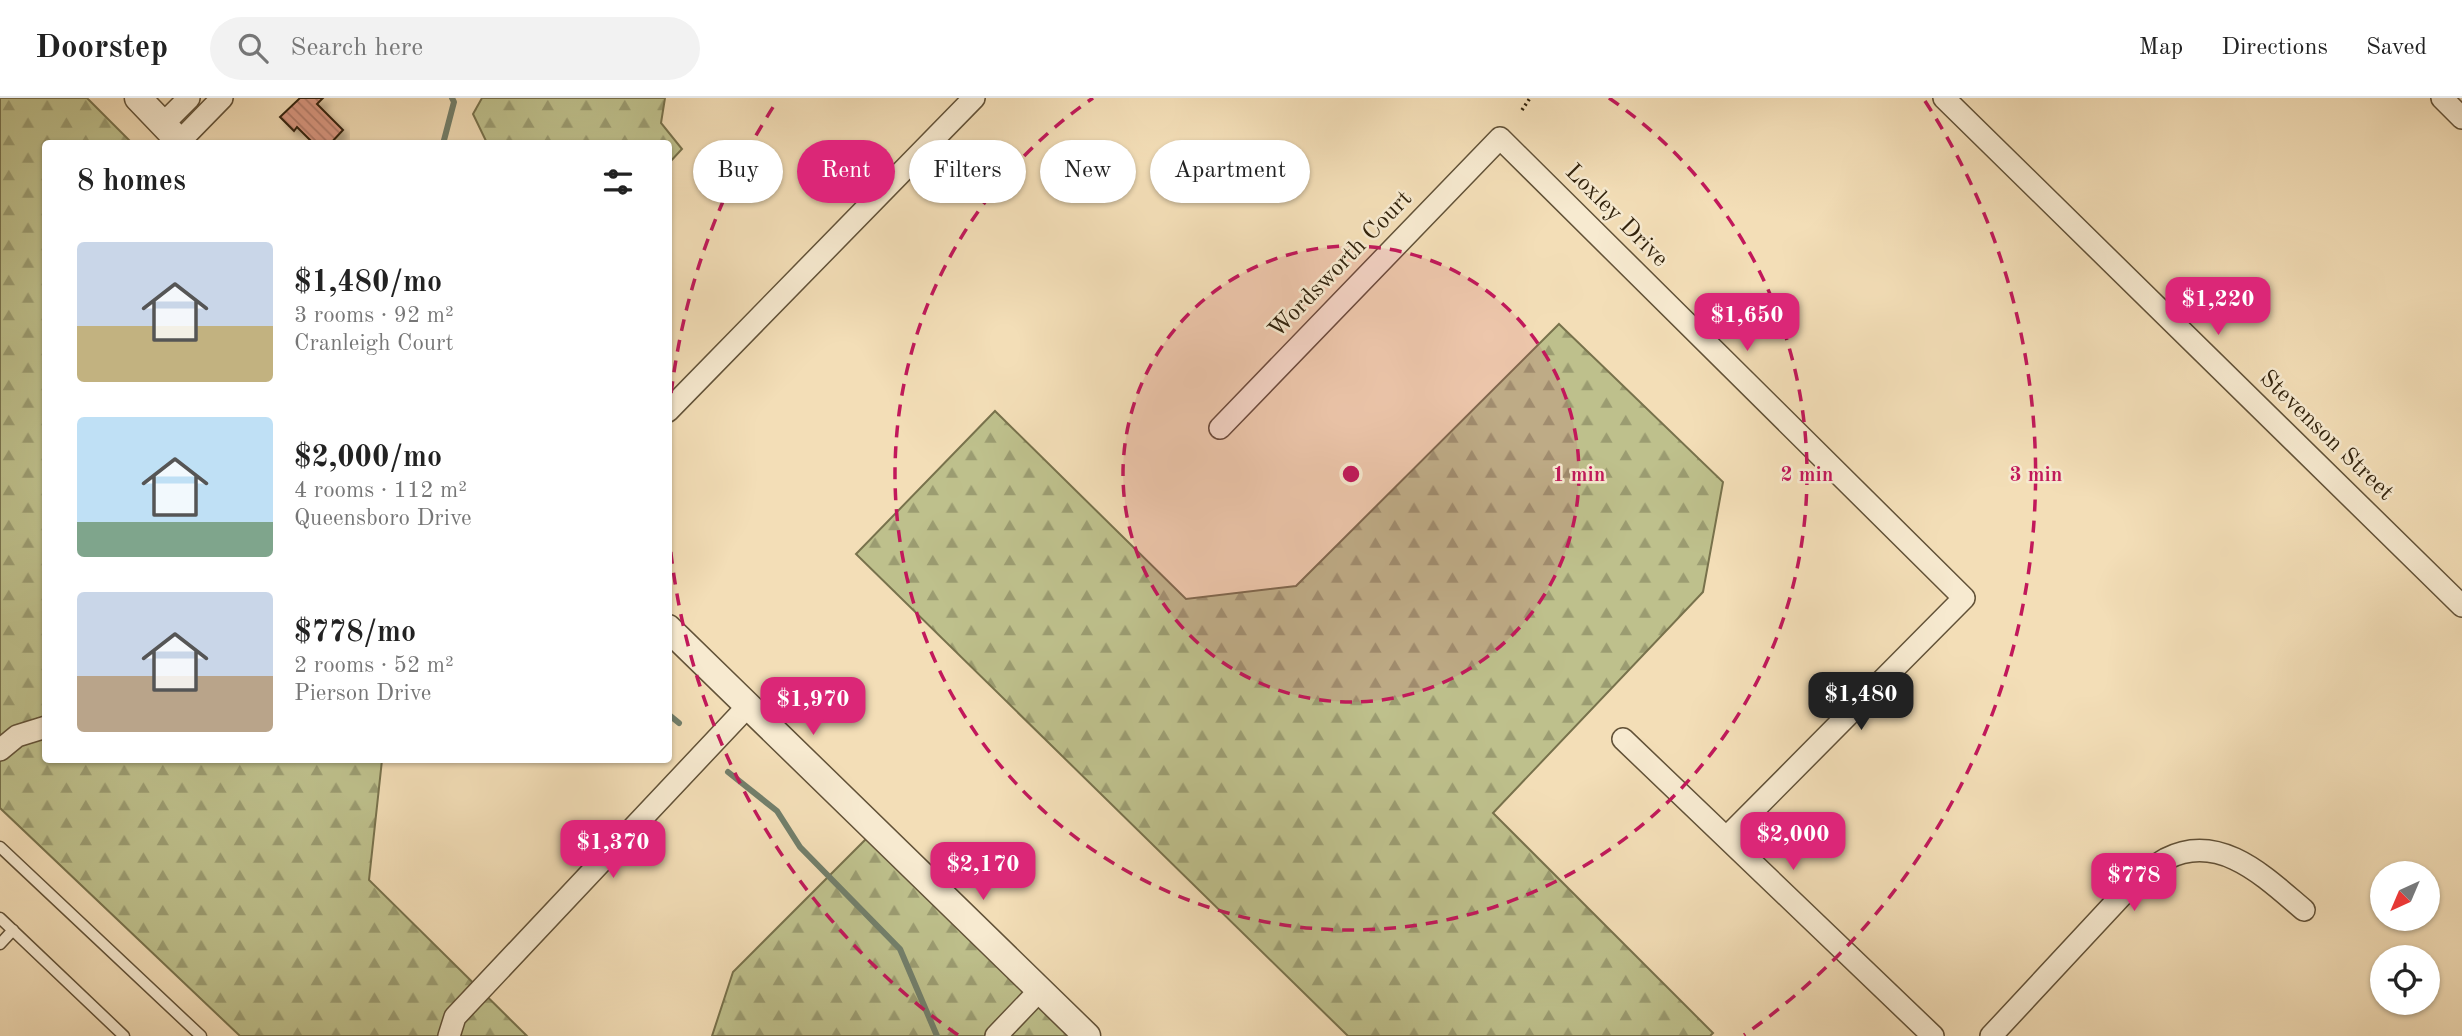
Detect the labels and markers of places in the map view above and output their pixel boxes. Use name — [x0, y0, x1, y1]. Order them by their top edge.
pin: $1,220 — [2161, 278, 2275, 337]
pin: $1,650 — [1690, 294, 1804, 353]
centre of rings — [1339, 462, 1363, 486]
pin: $1,480 — [1804, 672, 1918, 732]
pin: $1,970 — [756, 678, 870, 737]
pin: $2,000 — [1736, 812, 1850, 872]
pin: $1,370 — [556, 820, 670, 880]
pin: $2,170 — [926, 842, 1040, 902]
pin: $778 — [2093, 854, 2175, 913]

